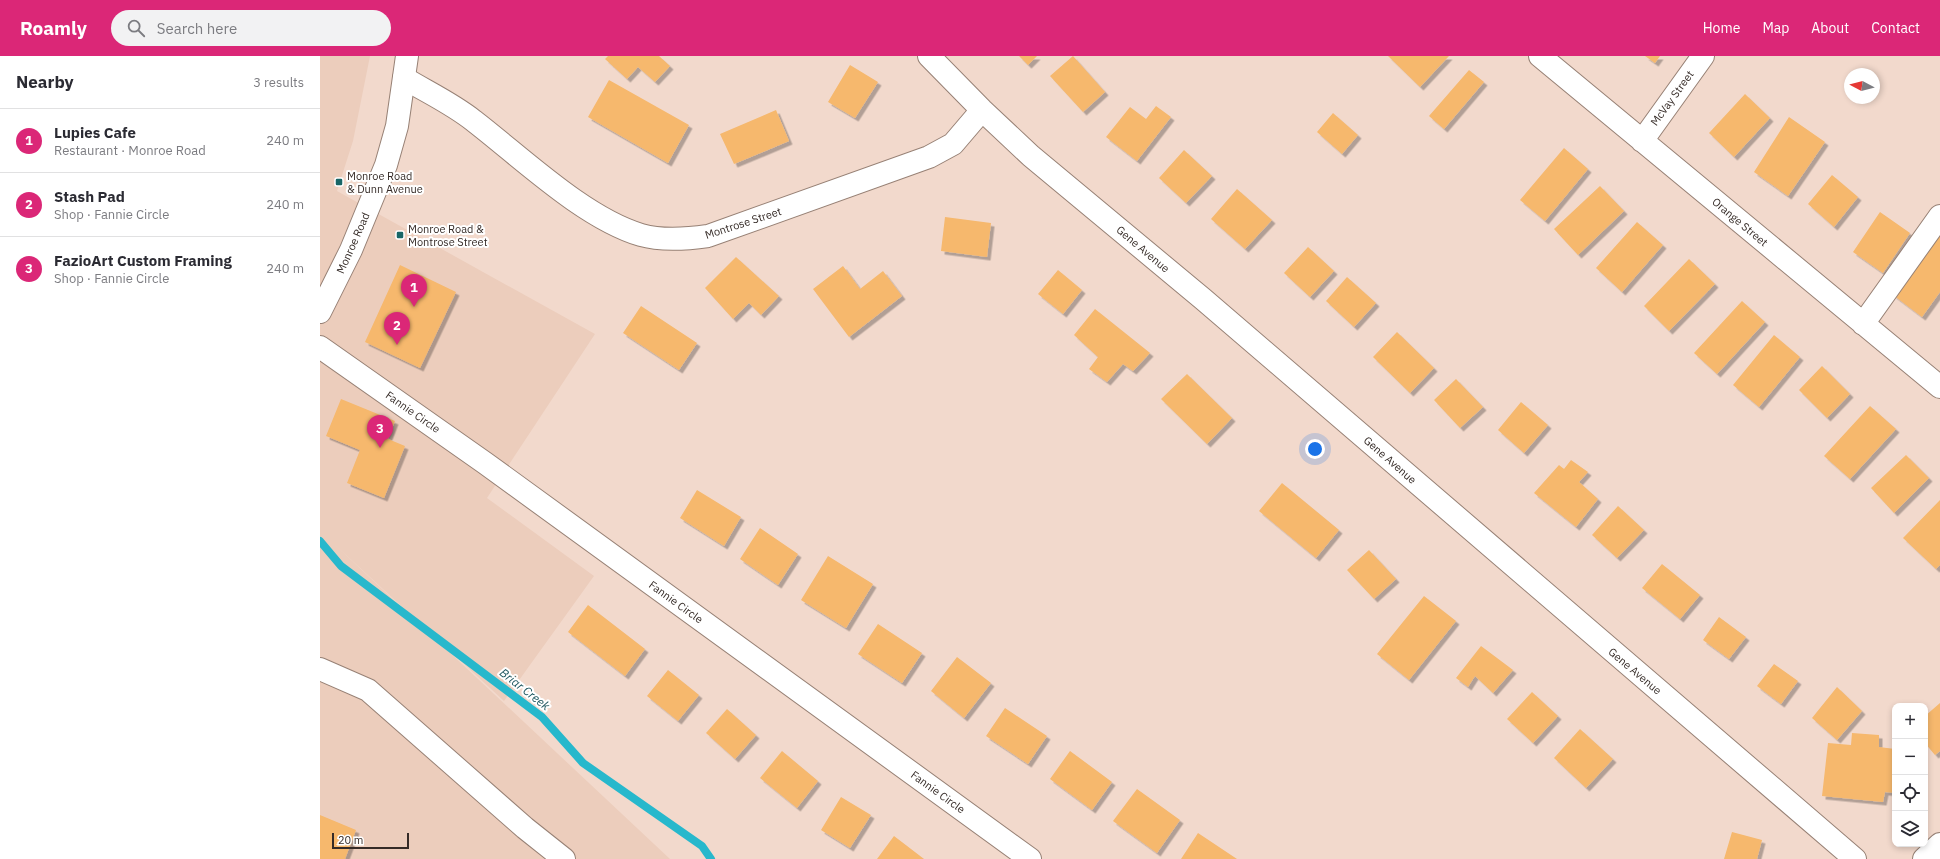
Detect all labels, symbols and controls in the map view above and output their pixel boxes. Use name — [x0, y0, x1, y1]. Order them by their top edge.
search box — [111, 10, 391, 46]
text: Roamly — [20, 16, 87, 40]
icon: search — [125, 17, 147, 39]
text: Search here — [157, 19, 237, 38]
text: Home — [1703, 19, 1740, 37]
text: Map — [1762, 19, 1789, 37]
text: About — [1811, 19, 1849, 37]
text: Contact — [1871, 19, 1920, 37]
street label: McVay Street — [1647, 68, 1697, 128]
north arrow — [1844, 68, 1880, 104]
text: Nearby — [16, 71, 74, 93]
text: 3 results — [253, 74, 304, 91]
text: Lupies Cafe — [54, 123, 136, 142]
text: 1 — [25, 132, 33, 149]
text: 240 m — [266, 132, 304, 149]
text: Restaurant · Monroe Road — [54, 142, 206, 159]
place label: Monroe Road & Dunn Avenue — [347, 169, 423, 196]
marker: Monroe Road & Dunn Avenue — [334, 177, 344, 187]
text: Stash Pad — [54, 187, 125, 206]
street label: Orange Street — [1709, 195, 1771, 249]
text: 2 — [25, 196, 33, 213]
text: 240 m — [266, 196, 304, 213]
street label: Montrose Street — [703, 204, 783, 242]
text: Shop · Fannie Circle — [54, 206, 169, 223]
street label: Monroe Road — [333, 210, 373, 276]
place label: Monroe Road & Montrose Street — [408, 222, 488, 249]
street label: Gene Avenue — [1113, 223, 1173, 275]
marker: Monroe Road & Montrose Street — [395, 230, 405, 240]
text: FazioArt Custom Framing — [54, 251, 232, 270]
text: 3 — [25, 260, 33, 277]
text: 240 m — [266, 260, 304, 277]
text: Shop · Fannie Circle — [54, 270, 169, 287]
pin: 1 — [401, 274, 427, 307]
pin: 2 — [384, 312, 410, 345]
street label: Fannie Circle — [383, 388, 443, 436]
pin: 3 — [367, 415, 393, 448]
street label: Gene Avenue — [1361, 433, 1419, 487]
your location — [1305, 439, 1325, 459]
street label: Fannie Circle — [646, 578, 706, 626]
street label: Gene Avenue — [1605, 645, 1665, 697]
water label: Briar Creek — [497, 665, 554, 714]
map controls — [1892, 703, 1928, 847]
button: + — [1892, 703, 1928, 739]
button: − — [1892, 739, 1928, 775]
street label: Fannie Circle — [908, 768, 968, 816]
button: locate — [1892, 775, 1928, 811]
button: layers — [1892, 811, 1928, 847]
scale bar — [332, 831, 409, 850]
text: 20 m — [338, 833, 363, 847]

